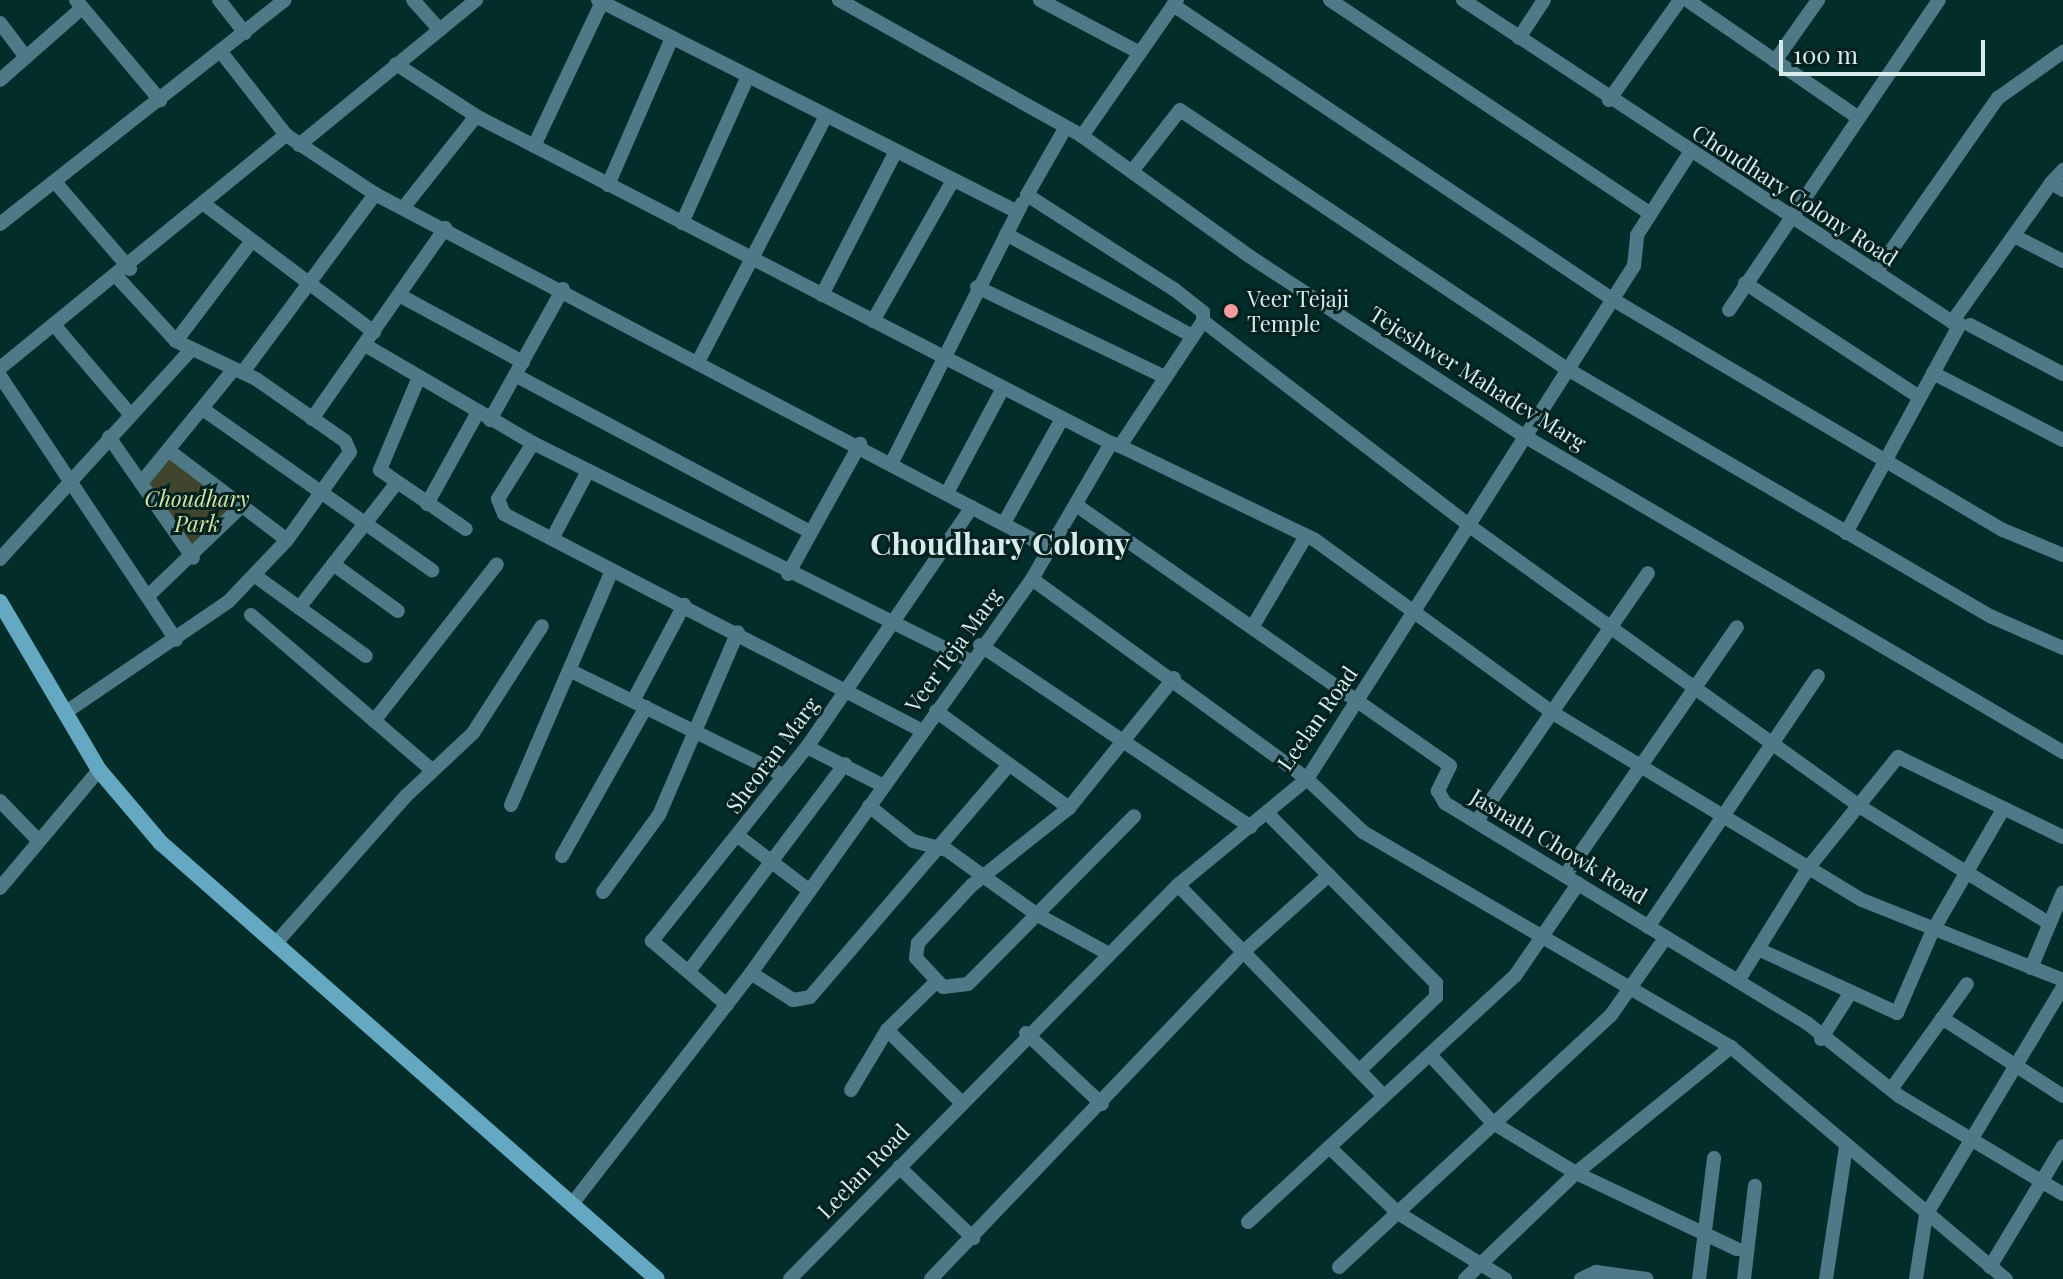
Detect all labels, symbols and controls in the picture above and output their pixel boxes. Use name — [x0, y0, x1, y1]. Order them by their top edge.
scale bar — [1783, 24, 1989, 74]
text: 100 m — [1793, 38, 1858, 70]
street label: Choudhary Colony Road — [1687, 118, 1903, 272]
place label: Veer Tejaji Temple — [1247, 285, 1350, 336]
street label: Tejeshwer Mahadev Marg — [1364, 300, 1592, 456]
marker: Veer Tejaji Temple — [1222, 302, 1240, 320]
park label: Choudhary Park — [145, 485, 249, 536]
district label: Choudhary Colony — [870, 525, 1130, 561]
street label: Veer Teja Marg — [899, 583, 1007, 717]
street label: Leelan Road — [1271, 661, 1363, 775]
street label: Sheoran Marg — [720, 692, 824, 818]
street label: Jasnath Chowk Road — [1466, 783, 1652, 909]
street label: Leelan Road — [811, 1118, 915, 1224]

